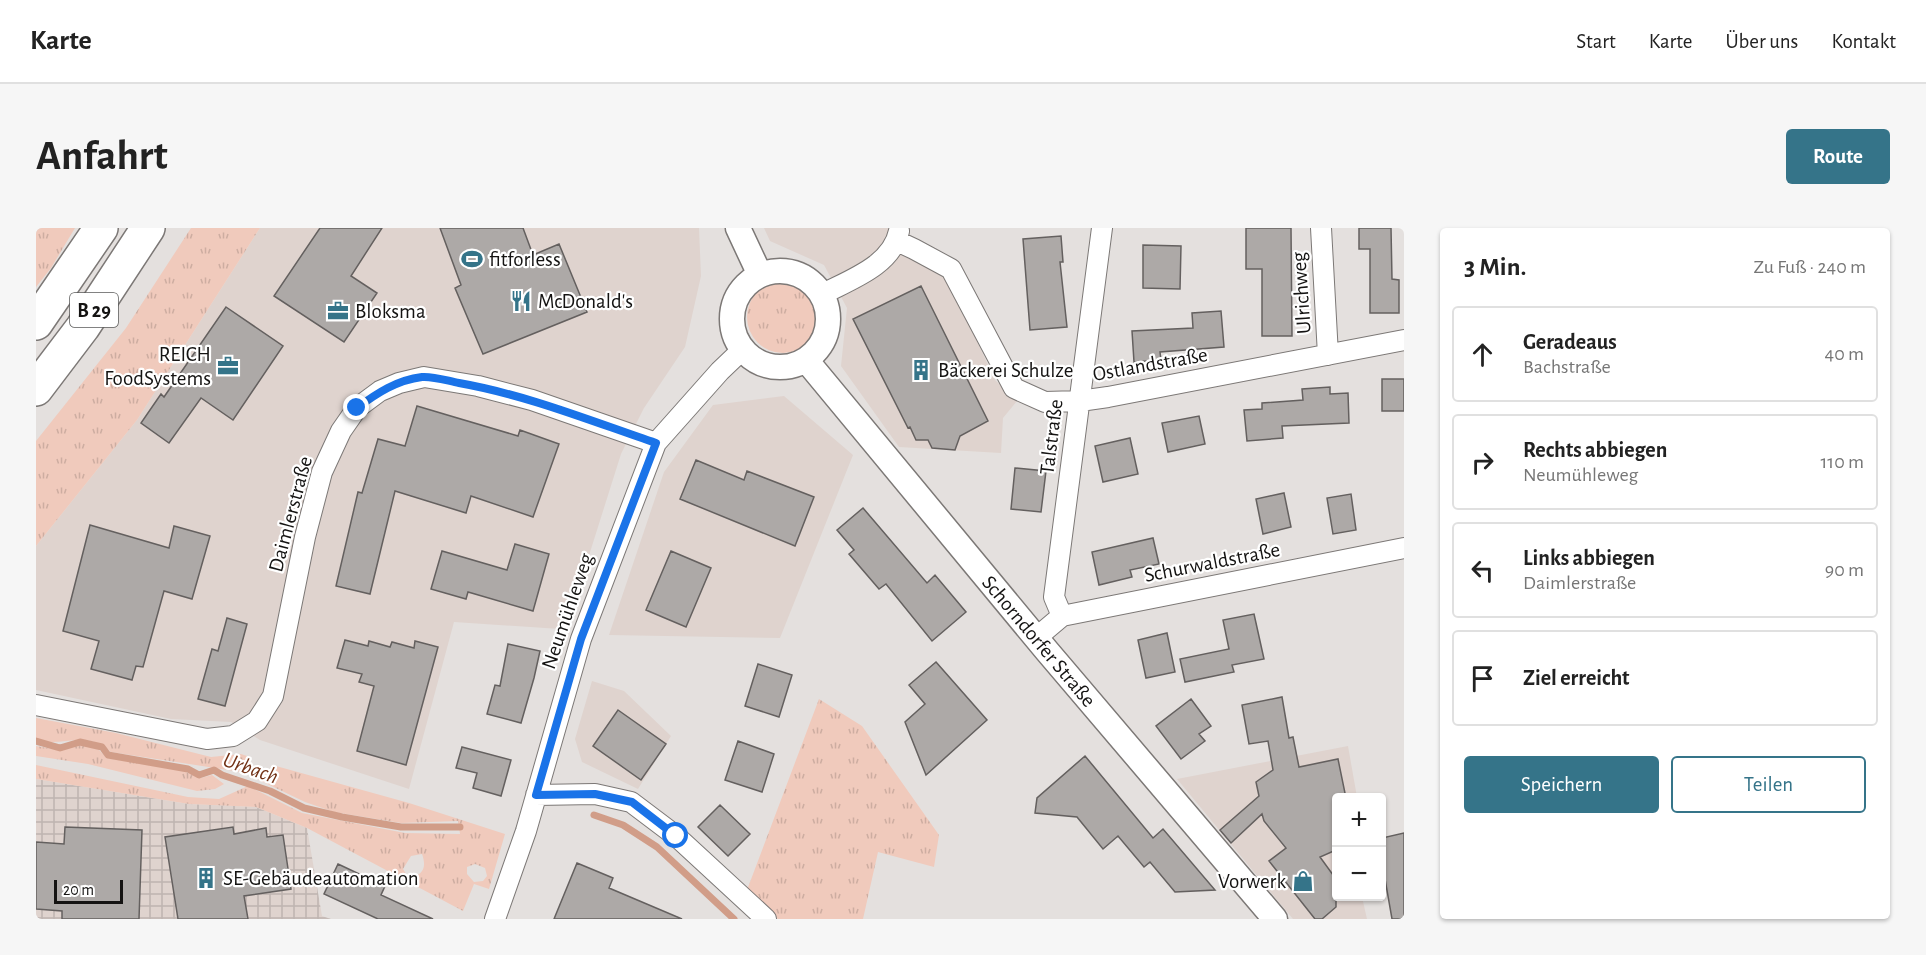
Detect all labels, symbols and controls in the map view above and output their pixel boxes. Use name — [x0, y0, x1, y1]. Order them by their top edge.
text: Karte — [30, 27, 92, 55]
text: Start — [1576, 31, 1616, 52]
text: Karte — [1649, 31, 1692, 52]
text: Über uns — [1725, 31, 1798, 52]
text: Kontakt — [1831, 31, 1896, 52]
button: Route — [1786, 129, 1890, 184]
text: Anfahrt — [36, 135, 168, 177]
sports icon: fitforless — [460, 247, 484, 271]
place label: fitforless — [489, 249, 561, 270]
street label: Ulrichweg — [1288, 250, 1315, 335]
text: 3 Min. — [1464, 254, 1526, 280]
text: Zu Fuß · 240 m — [1753, 257, 1866, 277]
restaurant icon: McDonald's — [509, 289, 533, 313]
place label: McDonald's — [538, 291, 633, 312]
road number: B 29 — [70, 293, 118, 327]
office icon: Bloksma — [326, 299, 350, 323]
place label: Bloksma — [355, 301, 426, 322]
text: Geradeaus — [1523, 331, 1617, 353]
icon: ahead — [1466, 338, 1499, 371]
place label: REICH FoodSystems — [104, 344, 211, 389]
street label: Ostlandstraße — [1091, 344, 1209, 385]
text: 40 m — [1825, 344, 1864, 364]
office icon: REICH FoodSystems — [216, 354, 240, 378]
text: Bachstraße — [1523, 357, 1611, 377]
building icon: Bäckerei Schulze — [909, 358, 933, 382]
place label: Bäckerei Schulze — [938, 360, 1073, 381]
route end — [343, 394, 369, 420]
street label: Talstraße — [1036, 398, 1067, 476]
text: Rechts abbiegen — [1523, 439, 1667, 461]
icon: right — [1466, 446, 1499, 479]
text: 110 m — [1820, 452, 1864, 472]
street label: Daimlerstraße — [265, 454, 316, 574]
text: Neumühleweg — [1523, 465, 1638, 485]
street label: Schurwaldstraße — [1143, 539, 1282, 586]
text: Links abbiegen — [1523, 547, 1655, 569]
street label: Neumühleweg — [538, 550, 597, 672]
icon: left — [1466, 554, 1499, 587]
text: 90 m — [1825, 560, 1864, 580]
street label: Schorndorfer Straße — [978, 572, 1099, 711]
text: Daimlerstraße — [1523, 573, 1636, 593]
icon: arrive — [1466, 662, 1499, 695]
text: Ziel erreicht — [1523, 667, 1630, 689]
water label: Urbach — [220, 748, 281, 788]
button: Speichern — [1464, 756, 1659, 813]
button: Teilen — [1671, 756, 1866, 813]
map controls — [1332, 793, 1386, 901]
button: + — [1332, 793, 1386, 847]
route start — [662, 822, 688, 848]
button: − — [1332, 847, 1386, 901]
building icon: SE-Gebäudeautomation — [194, 866, 218, 890]
place label: SE-Gebäudeautomation — [223, 868, 419, 889]
shop icon: Vorwerk — [1291, 869, 1315, 893]
place label: Vorwerk — [1218, 871, 1286, 892]
scale bar — [54, 877, 123, 904]
text: 20 m — [63, 882, 94, 898]

